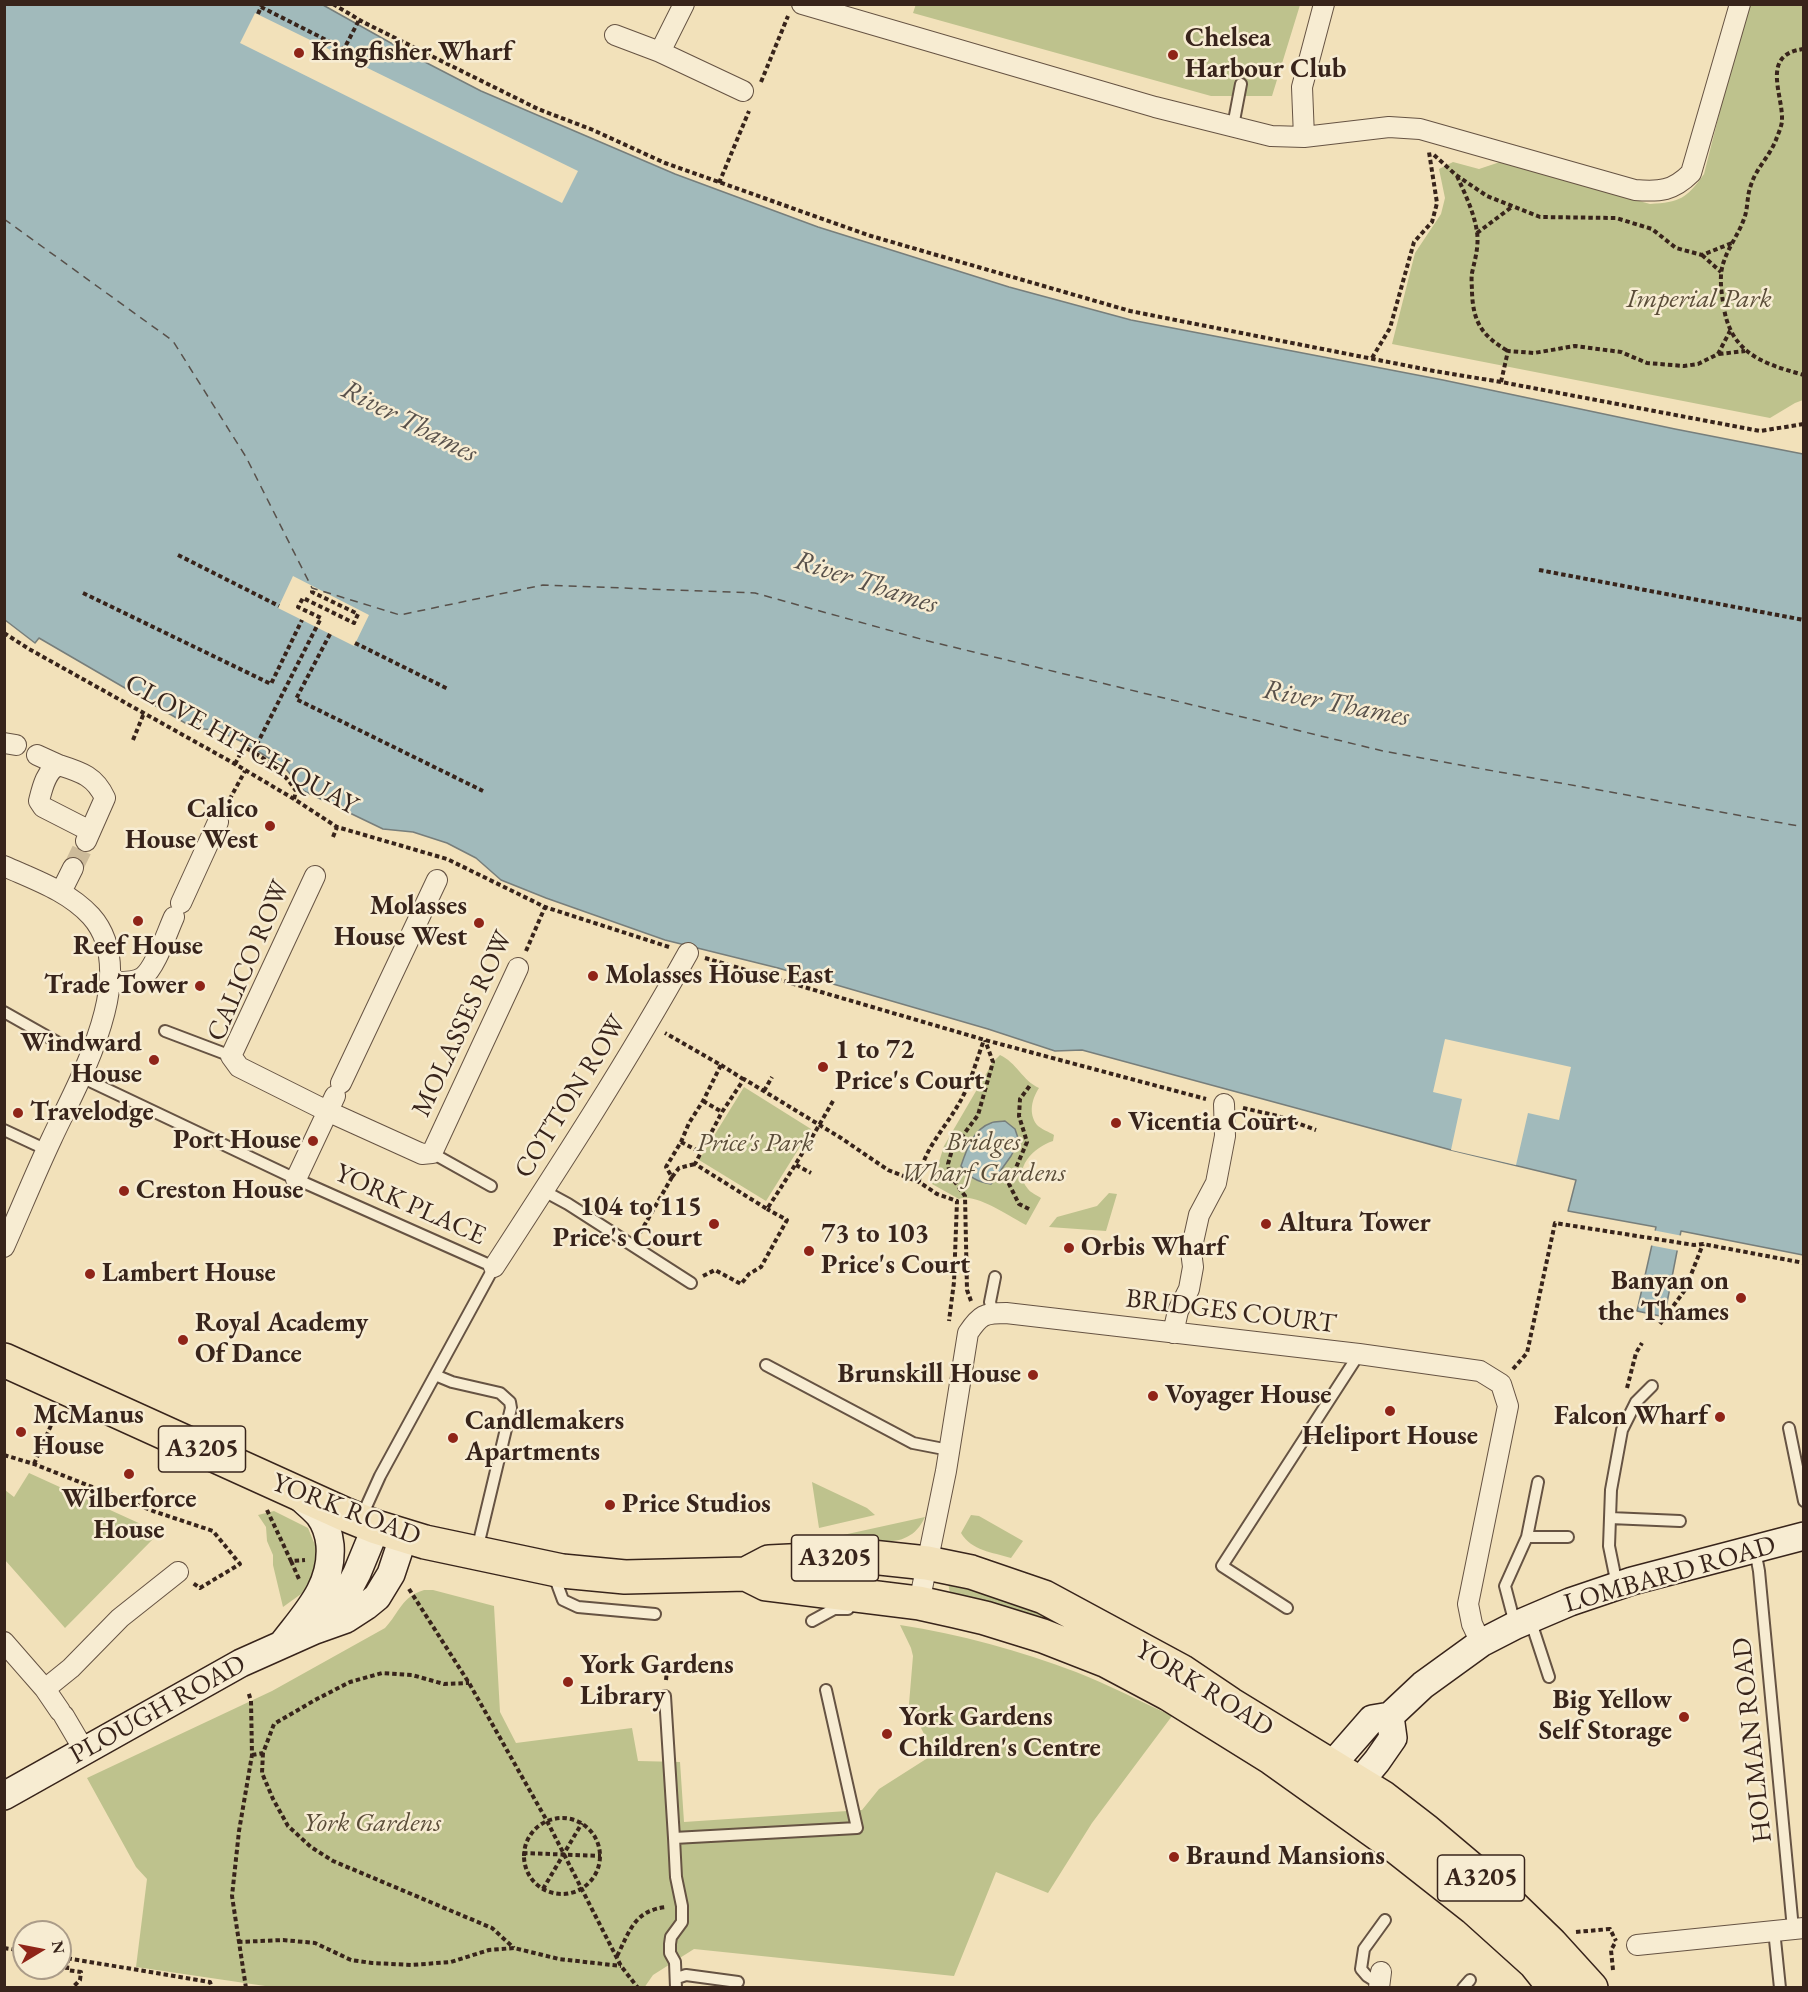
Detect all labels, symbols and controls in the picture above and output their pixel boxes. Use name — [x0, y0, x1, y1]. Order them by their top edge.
place label: Chelsea Harbour Club — [1185, 23, 1346, 86]
place label: Kingfisher Wharf — [311, 37, 512, 69]
marker: Kingfisher Wharf — [292, 46, 306, 60]
marker: Chelsea Harbour Club — [1166, 48, 1180, 62]
park label: Imperial Park — [1626, 284, 1772, 316]
water label: River Thames — [335, 373, 483, 471]
water label: River Thames — [790, 544, 942, 622]
street label: CLOVE HITCH QUAY — [119, 668, 363, 822]
water label: River Thames — [1260, 673, 1412, 735]
place label: Calico House West — [125, 794, 258, 857]
marker: Calico House West — [263, 819, 277, 833]
street label: CALICO ROW — [201, 876, 297, 1046]
place label: Molasses House West — [334, 891, 467, 954]
marker: Reef House — [131, 914, 145, 928]
marker: Molasses House West — [472, 916, 486, 930]
street label: MOLASSES ROW — [406, 926, 520, 1122]
place label: Reef House — [73, 931, 203, 963]
place label: Molasses House East — [605, 960, 833, 992]
marker: Molasses House East — [586, 969, 600, 983]
place label: Trade Tower — [44, 970, 188, 1002]
marker: Trade Tower — [193, 979, 207, 993]
street label: COTTON ROW — [508, 1010, 634, 1184]
place label: Windward House — [20, 1028, 142, 1091]
place label: 1 to 72 Price's Court — [835, 1035, 984, 1098]
marker: Windward House — [147, 1053, 161, 1067]
marker: 1 to 72 Price's Court — [816, 1060, 830, 1074]
place label: Travelodge — [30, 1097, 154, 1129]
marker: Travelodge — [11, 1106, 25, 1120]
place label: Vicentia Court — [1128, 1107, 1297, 1139]
marker: Vicentia Court — [1109, 1116, 1123, 1130]
place label: Port House — [173, 1125, 301, 1157]
park label: Bridges Wharf Gardens — [900, 1127, 1066, 1190]
park label: Price's Park — [696, 1128, 814, 1160]
marker: Port House — [306, 1134, 320, 1148]
street label: YORK PLACE — [330, 1157, 490, 1253]
place label: Creston House — [136, 1175, 303, 1207]
marker: Creston House — [117, 1184, 131, 1198]
place label: 104 to 115 Price's Court — [553, 1192, 702, 1255]
place label: Altura Tower — [1278, 1208, 1431, 1240]
marker: 104 to 115 Price's Court — [707, 1217, 721, 1231]
marker: Altura Tower — [1259, 1217, 1273, 1231]
place label: 73 to 103 Price's Court — [821, 1219, 970, 1282]
place label: Orbis Wharf — [1081, 1232, 1226, 1264]
marker: Orbis Wharf — [1062, 1241, 1076, 1255]
marker: 73 to 103 Price's Court — [802, 1244, 816, 1258]
place label: Lambert House — [102, 1258, 276, 1290]
place label: Banyan on the Thames — [1598, 1266, 1729, 1329]
marker: Lambert House — [83, 1267, 97, 1281]
street label: BRIDGES COURT — [1124, 1283, 1338, 1341]
marker: Banyan on the Thames — [1734, 1291, 1748, 1305]
place label: Royal Academy Of Dance — [195, 1308, 368, 1371]
marker: Royal Academy Of Dance — [176, 1333, 190, 1347]
place label: Brunskill House — [837, 1359, 1021, 1391]
marker: Brunskill House — [1026, 1368, 1040, 1382]
place label: Voyager House — [1165, 1380, 1331, 1412]
marker: Voyager House — [1146, 1389, 1160, 1403]
place label: McManus House — [33, 1400, 144, 1463]
place label: Falcon Wharf — [1554, 1401, 1708, 1433]
marker: Heliport House — [1383, 1404, 1397, 1418]
place label: Candlemakers Apartments — [465, 1406, 624, 1469]
marker: Falcon Wharf — [1713, 1410, 1727, 1424]
place label: Heliport House — [1302, 1421, 1478, 1453]
marker: McManus House — [14, 1425, 28, 1439]
road number: A3205 — [158, 1426, 246, 1472]
marker: Candlemakers Apartments — [446, 1431, 460, 1445]
marker: Wilberforce House — [122, 1467, 136, 1481]
street label: YORK ROAD — [267, 1467, 425, 1553]
place label: Wilberforce House — [61, 1484, 197, 1547]
place label: Price Studios — [622, 1489, 771, 1521]
marker: Price Studios — [603, 1498, 617, 1512]
street label: LOMBARD ROAD — [1561, 1529, 1779, 1621]
road number: A3205 — [792, 1535, 878, 1581]
street label: YORK ROAD — [1129, 1634, 1279, 1744]
street label: HOLMAN ROAD — [1726, 1636, 1780, 1844]
street label: PLOUGH ROAD — [64, 1648, 252, 1772]
place label: York Gardens Library — [580, 1650, 734, 1713]
marker: York Gardens Library — [561, 1675, 575, 1689]
place label: Big Yellow Self Storage — [1539, 1685, 1672, 1748]
place label: York Gardens Children's Centre — [899, 1702, 1101, 1765]
marker: Big Yellow Self Storage — [1677, 1710, 1691, 1724]
marker: York Gardens Children's Centre — [880, 1727, 894, 1741]
park label: York Gardens — [303, 1808, 441, 1840]
place label: Braund Mansions — [1186, 1841, 1385, 1873]
marker: Braund Mansions — [1167, 1850, 1181, 1864]
road number: A3205 — [1438, 1855, 1524, 1901]
north arrow — [12, 1920, 72, 1980]
text: N — [47, 1939, 70, 1955]

